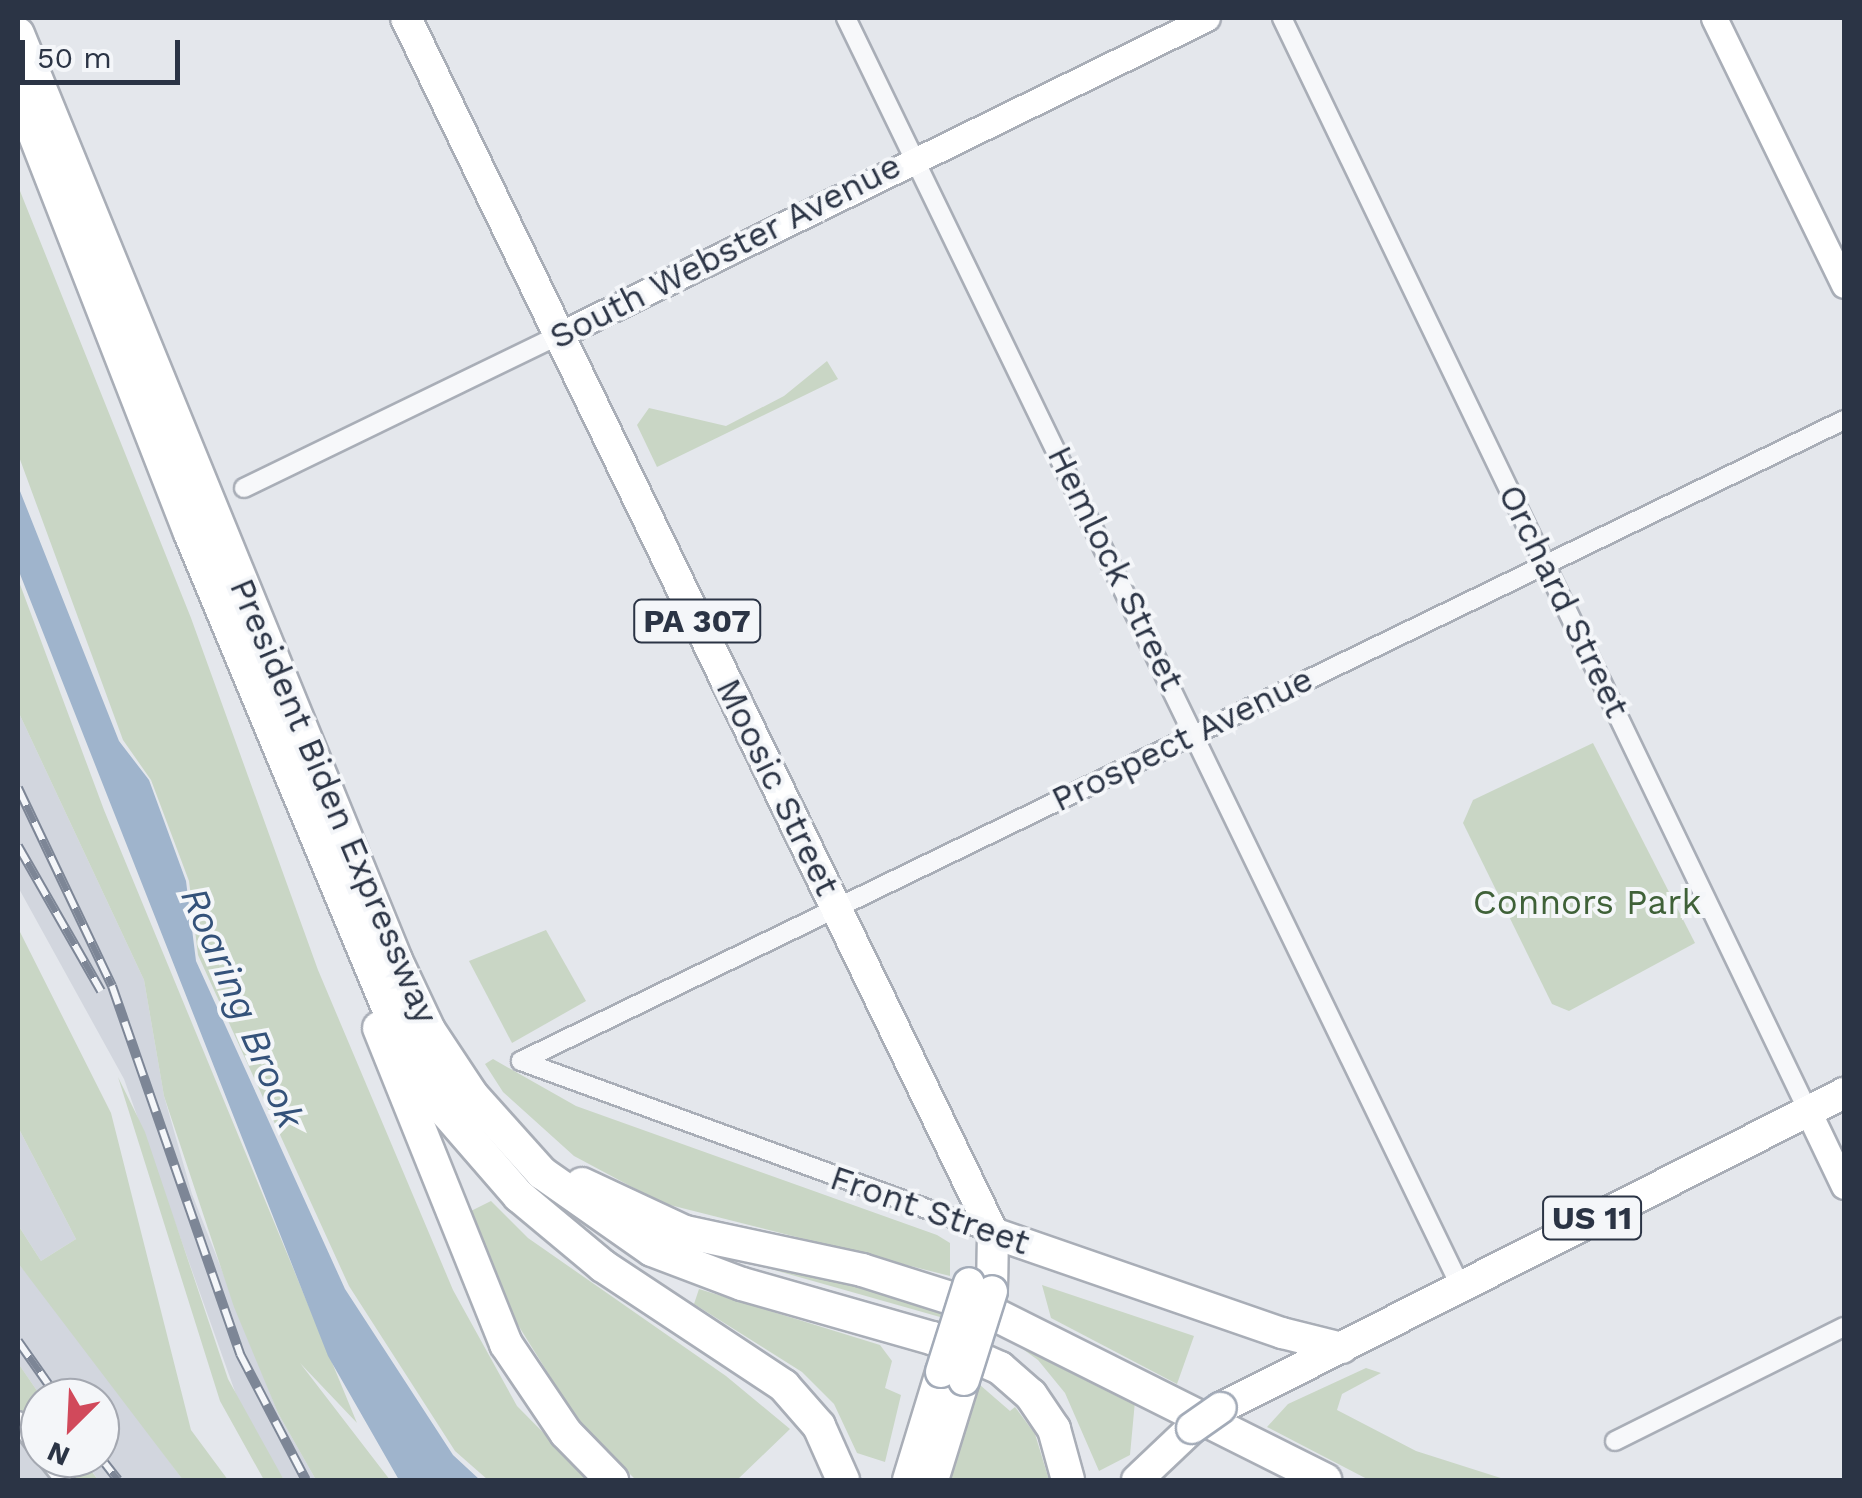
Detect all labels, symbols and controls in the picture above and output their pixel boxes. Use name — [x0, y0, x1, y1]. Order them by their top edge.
scale bar — [25, 20, 185, 82]
text: 50 m — [37, 40, 112, 75]
street label: South Webster Avenue — [541, 143, 909, 359]
street label: Hemlock Street — [1039, 439, 1193, 697]
street label: Orchard Street — [1490, 478, 1638, 724]
street label: President Biden Expressway — [221, 572, 447, 1030]
road number: PA 307 — [632, 594, 762, 648]
street label: Prospect Avenue — [1044, 657, 1320, 821]
street label: Moosic Street — [707, 672, 849, 902]
water label: Roaring Brook — [171, 881, 313, 1135]
park label: Connors Park — [1473, 881, 1701, 923]
street label: Front Street — [825, 1156, 1035, 1264]
road number: US 11 — [1540, 1191, 1644, 1245]
north arrow — [20, 1378, 120, 1478]
text: N — [42, 1435, 75, 1473]

